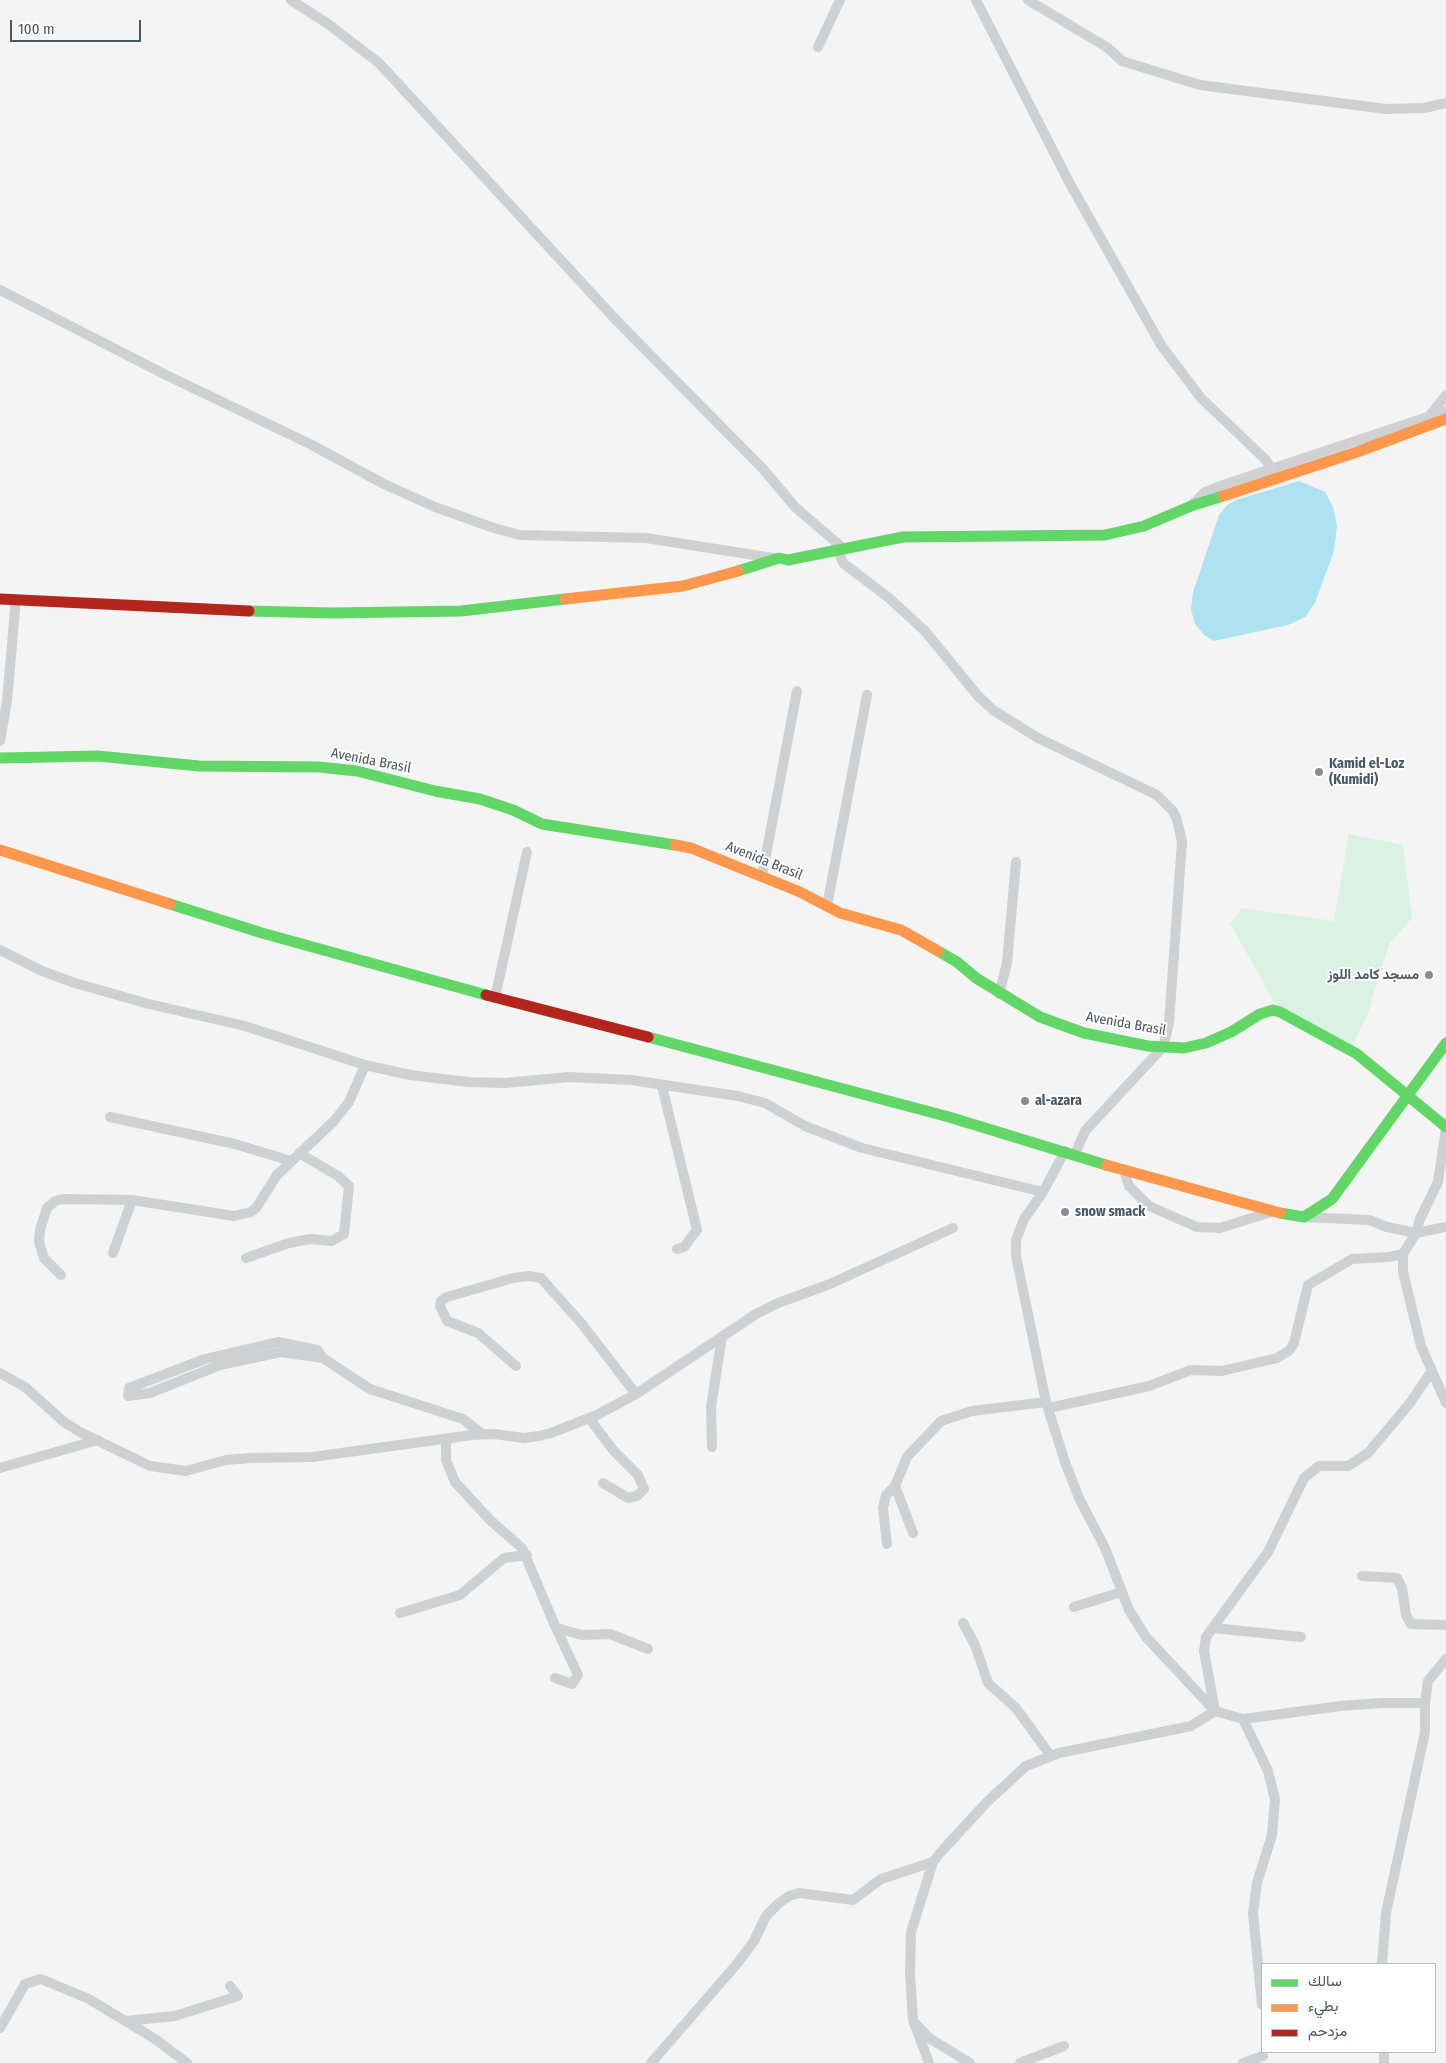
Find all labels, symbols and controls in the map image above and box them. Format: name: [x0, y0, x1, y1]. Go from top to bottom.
scale bar: [12, 10, 144, 42]
text: 100 m: [18, 20, 55, 38]
street label: Avenida Brasil: [330, 745, 412, 777]
place label: Kamid el-Loz (Kumidi): [1329, 756, 1404, 789]
marker: Kamid el-Loz (Kumidi): [1313, 766, 1325, 778]
street label: Avenida Brasil: [723, 838, 805, 884]
place label: مسجد كامد اللوز: [1328, 967, 1419, 983]
marker: مسجد كامد اللوز: [1423, 969, 1435, 981]
street label: Avenida Brasil: [1085, 1009, 1167, 1039]
place label: al-azara: [1035, 1093, 1082, 1109]
marker: al-azara: [1019, 1095, 1031, 1107]
place label: snow smack: [1075, 1204, 1145, 1220]
marker: snow smack: [1059, 1206, 1071, 1218]
legend: [1261, 1963, 1436, 2053]
text: سالك: [1308, 1972, 1342, 1990]
text: بطيء: [1308, 1997, 1338, 2015]
text: مزدحم: [1308, 2022, 1347, 2040]

